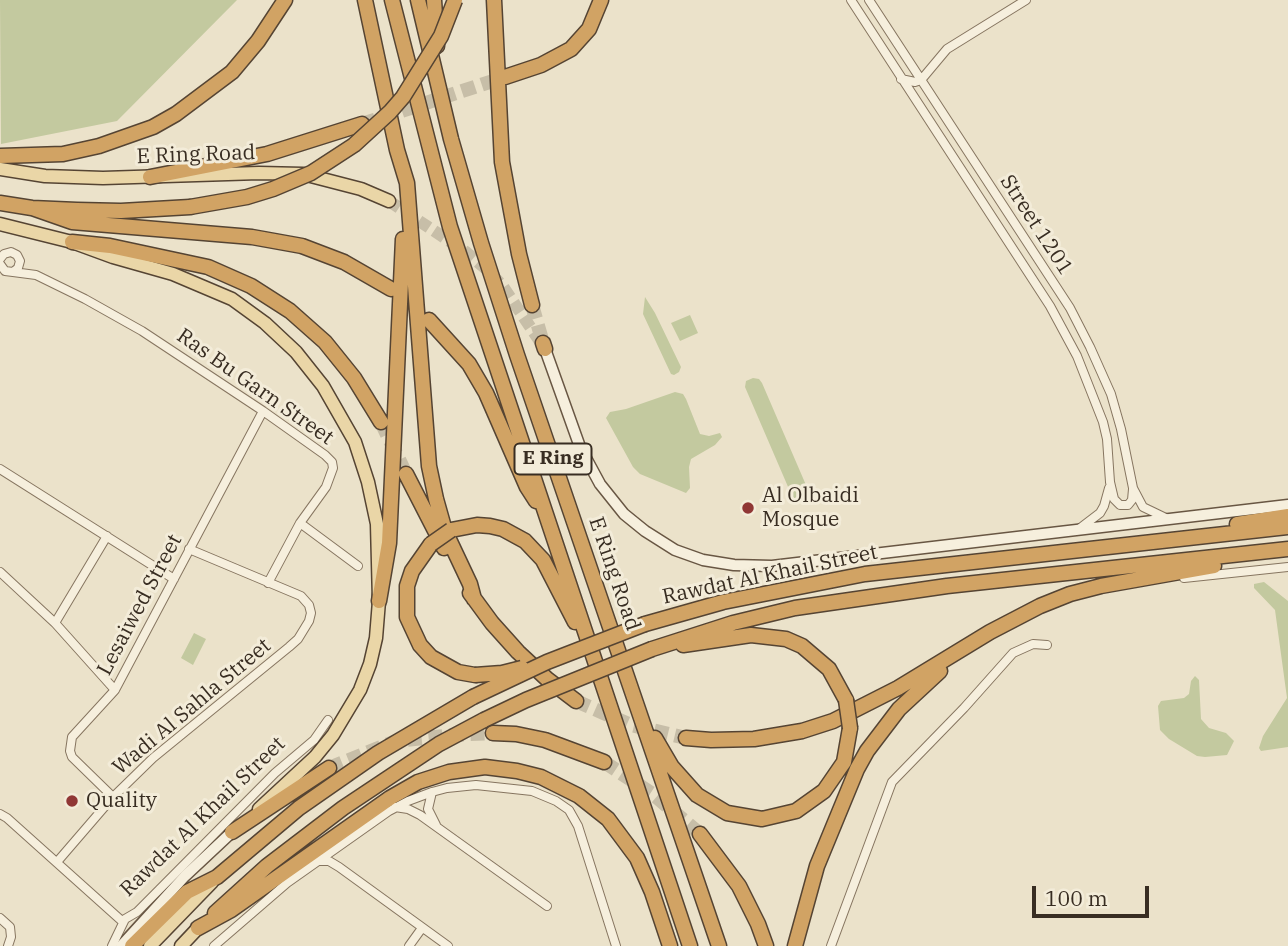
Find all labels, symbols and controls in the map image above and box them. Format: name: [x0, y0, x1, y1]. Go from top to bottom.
street label: E Ring Road: [136, 140, 256, 170]
street label: Street 1201: [994, 170, 1078, 280]
street label: Ras Bu Garn Street: [172, 323, 338, 451]
road number: E Ring: [514, 444, 592, 474]
place label: Al Olbaidi Mosque: [762, 483, 859, 533]
marker: Al Olbaidi Mosque: [740, 500, 756, 516]
street label: E Ring Road: [583, 514, 645, 634]
street label: Lesaiwed Street: [92, 530, 188, 680]
street label: Rawdat Al Khail Street: [660, 540, 880, 610]
street label: Wadi Al Sahla Street: [108, 633, 276, 781]
street label: Rawdat Al Khail Street: [115, 732, 291, 902]
place label: Quality: [86, 788, 157, 814]
marker: Quality: [64, 793, 80, 809]
scale bar: [1036, 872, 1153, 916]
text: 100 m: [1045, 884, 1108, 912]

